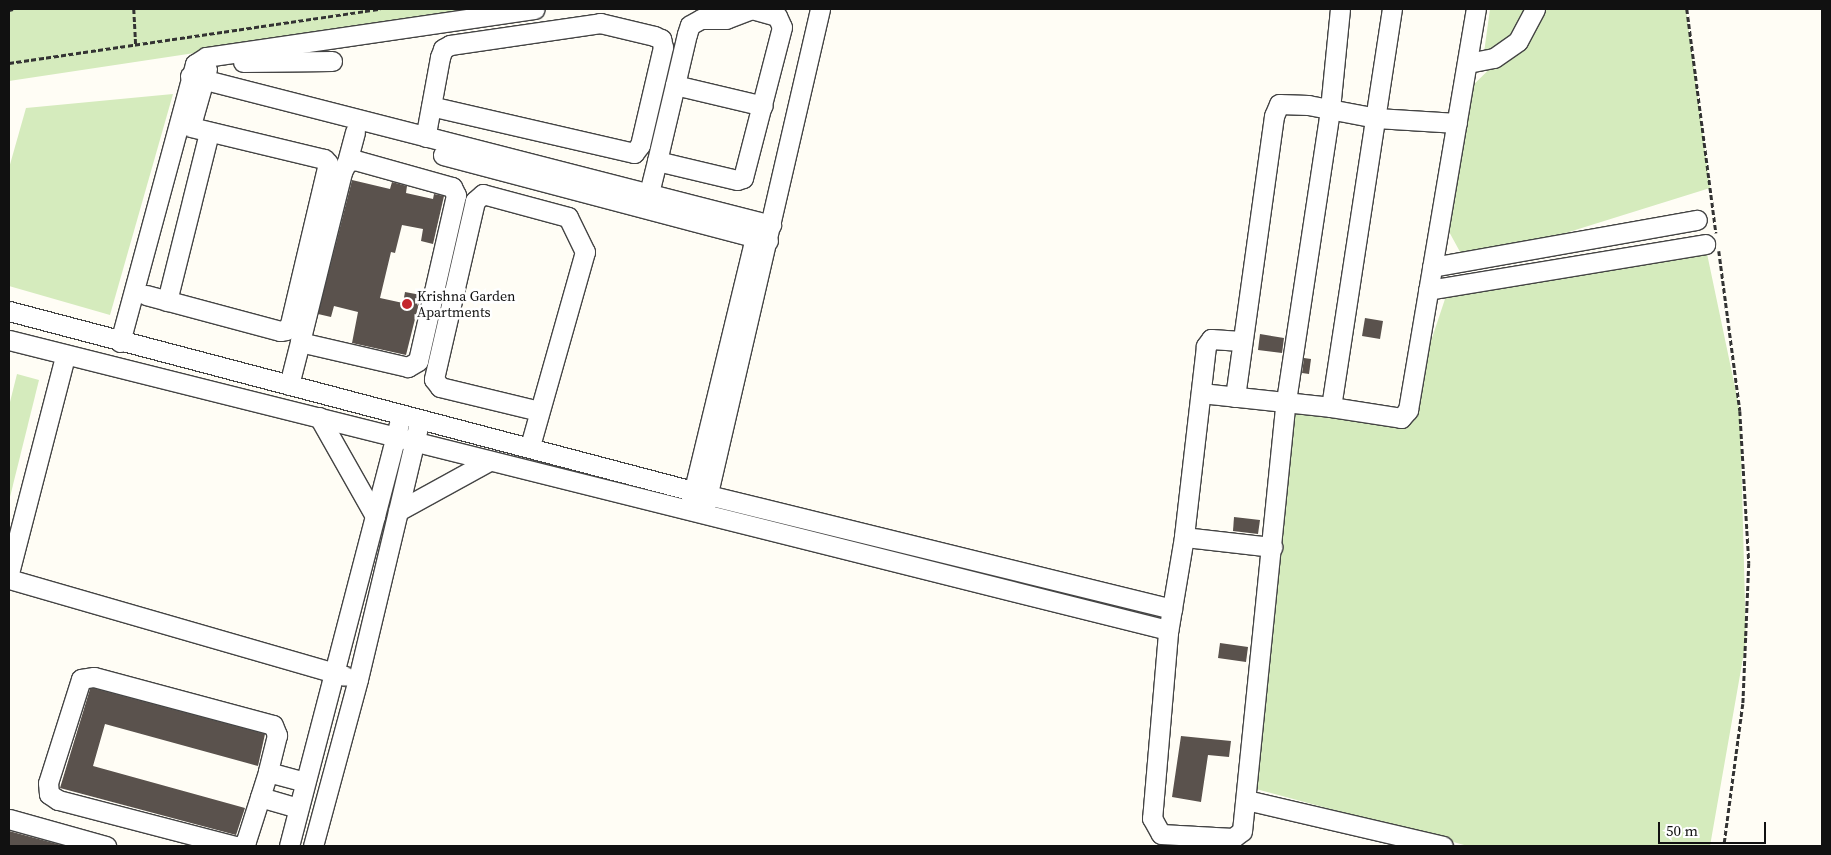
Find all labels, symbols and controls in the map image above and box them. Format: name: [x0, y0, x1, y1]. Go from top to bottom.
place label: Krishna Garden Apartments: [417, 288, 516, 321]
marker: Krishna Garden Apartments: [401, 298, 413, 310]
scale bar: [1661, 812, 1768, 844]
text: 50 m: [1666, 820, 1698, 841]

